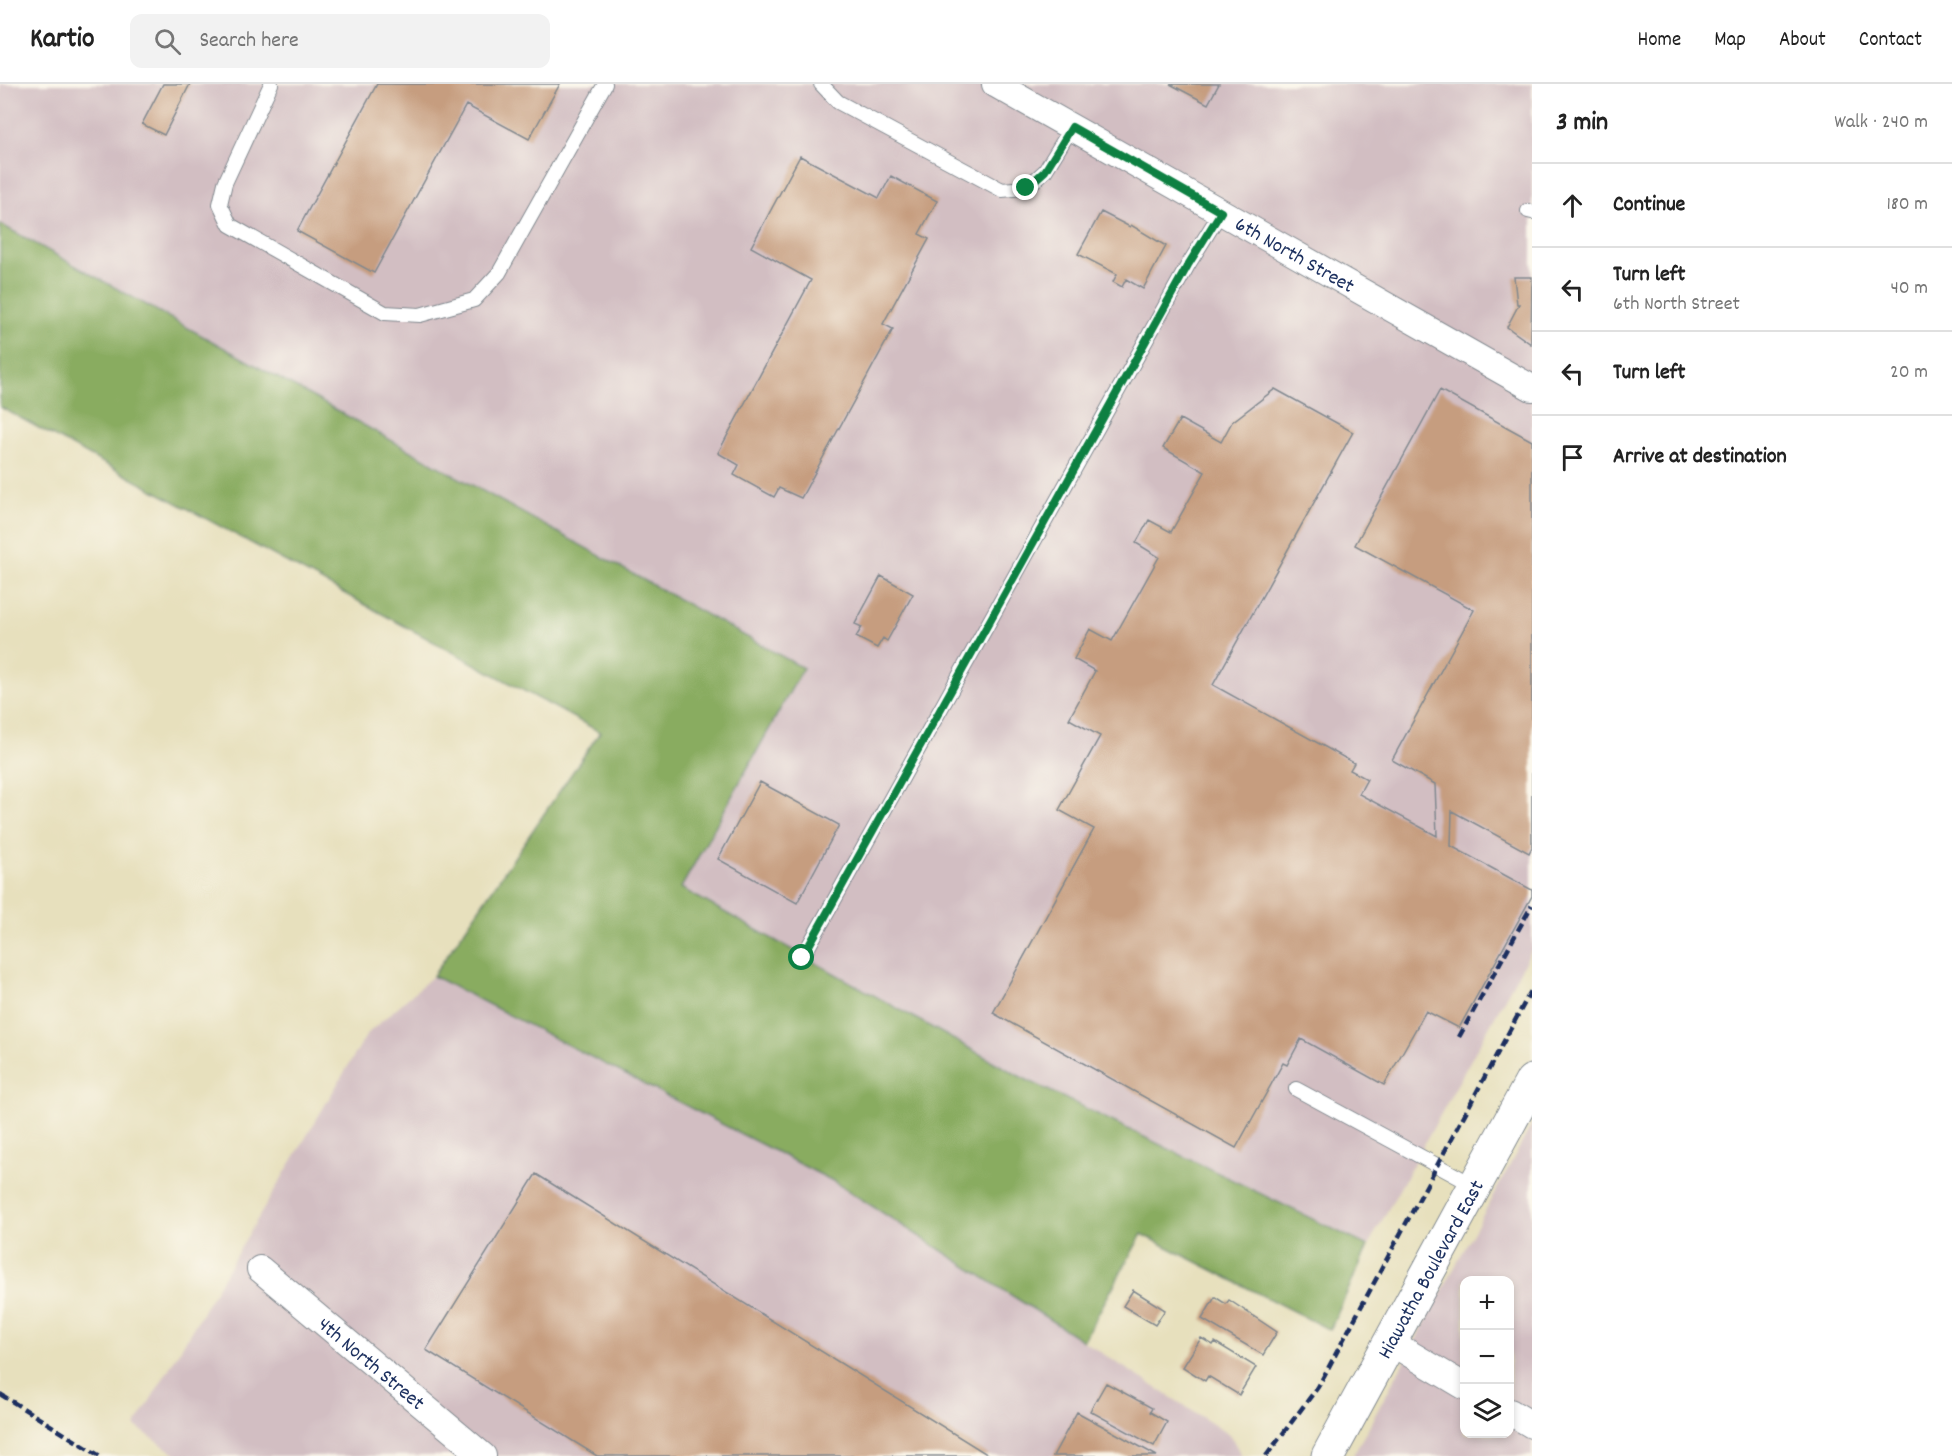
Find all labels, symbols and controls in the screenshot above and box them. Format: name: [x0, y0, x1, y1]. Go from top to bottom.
search box: [130, 14, 550, 68]
text: Kartio: [30, 21, 94, 61]
icon: search: [151, 25, 184, 58]
text: Search here: [199, 26, 299, 57]
text: Home: [1637, 26, 1681, 56]
text: Map: [1714, 26, 1746, 56]
text: About: [1779, 26, 1826, 56]
text: Contact: [1859, 26, 1922, 56]
text: 3 min: [1556, 105, 1608, 142]
text: Walk · 240 m: [1834, 109, 1928, 137]
route end: [1012, 174, 1038, 200]
icon: ahead: [1556, 189, 1589, 222]
text: Continue: [1613, 190, 1685, 221]
text: 180 m: [1886, 191, 1928, 219]
street label: 6th North Street: [1228, 211, 1359, 303]
text: Turn left: [1613, 260, 1685, 291]
icon: left: [1556, 273, 1589, 306]
text: 40 m: [1890, 275, 1928, 303]
text: 6th North Street: [1613, 291, 1740, 319]
icon: left: [1556, 357, 1589, 390]
text: Turn left: [1613, 358, 1685, 389]
text: 20 m: [1890, 359, 1928, 387]
icon: arrive: [1556, 441, 1589, 474]
text: Arrive at destination: [1613, 442, 1787, 473]
route start: [788, 944, 814, 970]
street label: Hiawatha Boulevard East: [1372, 1175, 1493, 1365]
map controls: [1460, 1276, 1514, 1438]
button: +: [1460, 1276, 1514, 1330]
street label: 4th North Street: [310, 1311, 430, 1419]
button: −: [1460, 1330, 1514, 1384]
button: layers: [1460, 1384, 1514, 1438]

